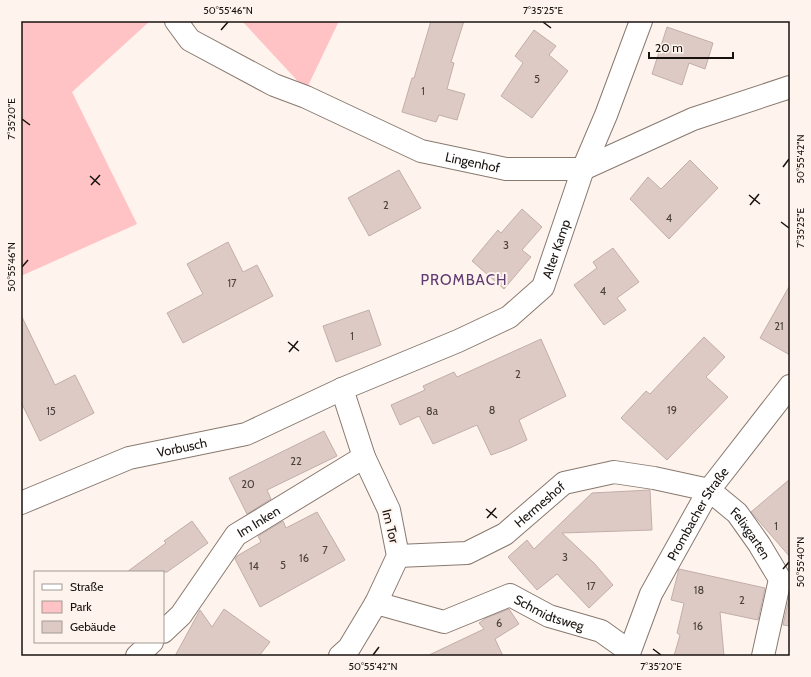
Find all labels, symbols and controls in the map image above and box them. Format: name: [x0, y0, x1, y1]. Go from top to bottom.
text: 50°55'46"N: [203, 4, 253, 17]
text: 7°35'25"E: [523, 4, 563, 17]
scale bar: [649, 34, 733, 60]
text: 20 m: [655, 40, 683, 55]
house number: 5: [534, 72, 540, 86]
house number: 1: [421, 84, 425, 98]
text: 7°35'20"E: [5, 98, 18, 140]
text: 50°55'42"N: [794, 135, 807, 183]
street label: Lingenhof: [444, 148, 502, 176]
house number: 2: [383, 198, 389, 212]
text: 7°35'25"E: [794, 208, 807, 248]
house number: 4: [666, 211, 673, 225]
street label: Alter Kamp: [539, 217, 573, 280]
house number: 3: [503, 238, 509, 252]
text: 50°55'46"N: [5, 242, 18, 292]
district label: PROMBACH: [420, 271, 508, 289]
house number: 17: [227, 276, 237, 290]
house number: 4: [600, 284, 607, 298]
house number: 21: [774, 319, 784, 333]
house number: 1: [350, 329, 354, 343]
house number: 2: [515, 367, 521, 381]
house number: 8: [489, 403, 495, 417]
house number: 19: [667, 403, 677, 417]
house number: 15: [46, 404, 56, 418]
house number: 8a: [426, 404, 439, 418]
street label: Vorbusch: [155, 434, 208, 460]
house number: 22: [290, 454, 302, 468]
street label: Prombacher Straße: [663, 464, 732, 563]
house number: 20: [241, 477, 255, 491]
street label: Hermeshof: [511, 478, 568, 530]
street label: Im Inken: [234, 502, 283, 541]
street label: Felixgarten: [728, 503, 774, 562]
street label: Im Tor: [379, 507, 403, 546]
house number: 1: [774, 519, 778, 533]
text: 50°55'40"N: [794, 537, 807, 587]
house number: 7: [322, 543, 328, 557]
house number: 3: [562, 550, 568, 564]
house number: 16: [299, 551, 309, 565]
house number: 5: [280, 558, 286, 572]
house number: 14: [249, 559, 260, 573]
legend: [34, 571, 164, 643]
text: Straße: [70, 579, 103, 594]
house number: 17: [586, 579, 596, 593]
house number: 18: [694, 583, 704, 597]
street label: Schmidtsweg: [511, 591, 586, 634]
house number: 2: [739, 593, 745, 607]
text: Park: [70, 599, 92, 614]
house number: 6: [496, 616, 502, 630]
text: Gebäude: [70, 619, 116, 634]
house number: 16: [693, 619, 703, 633]
text: 50°55'42"N: [349, 660, 397, 673]
text: 7°35'20"E: [640, 660, 682, 673]

